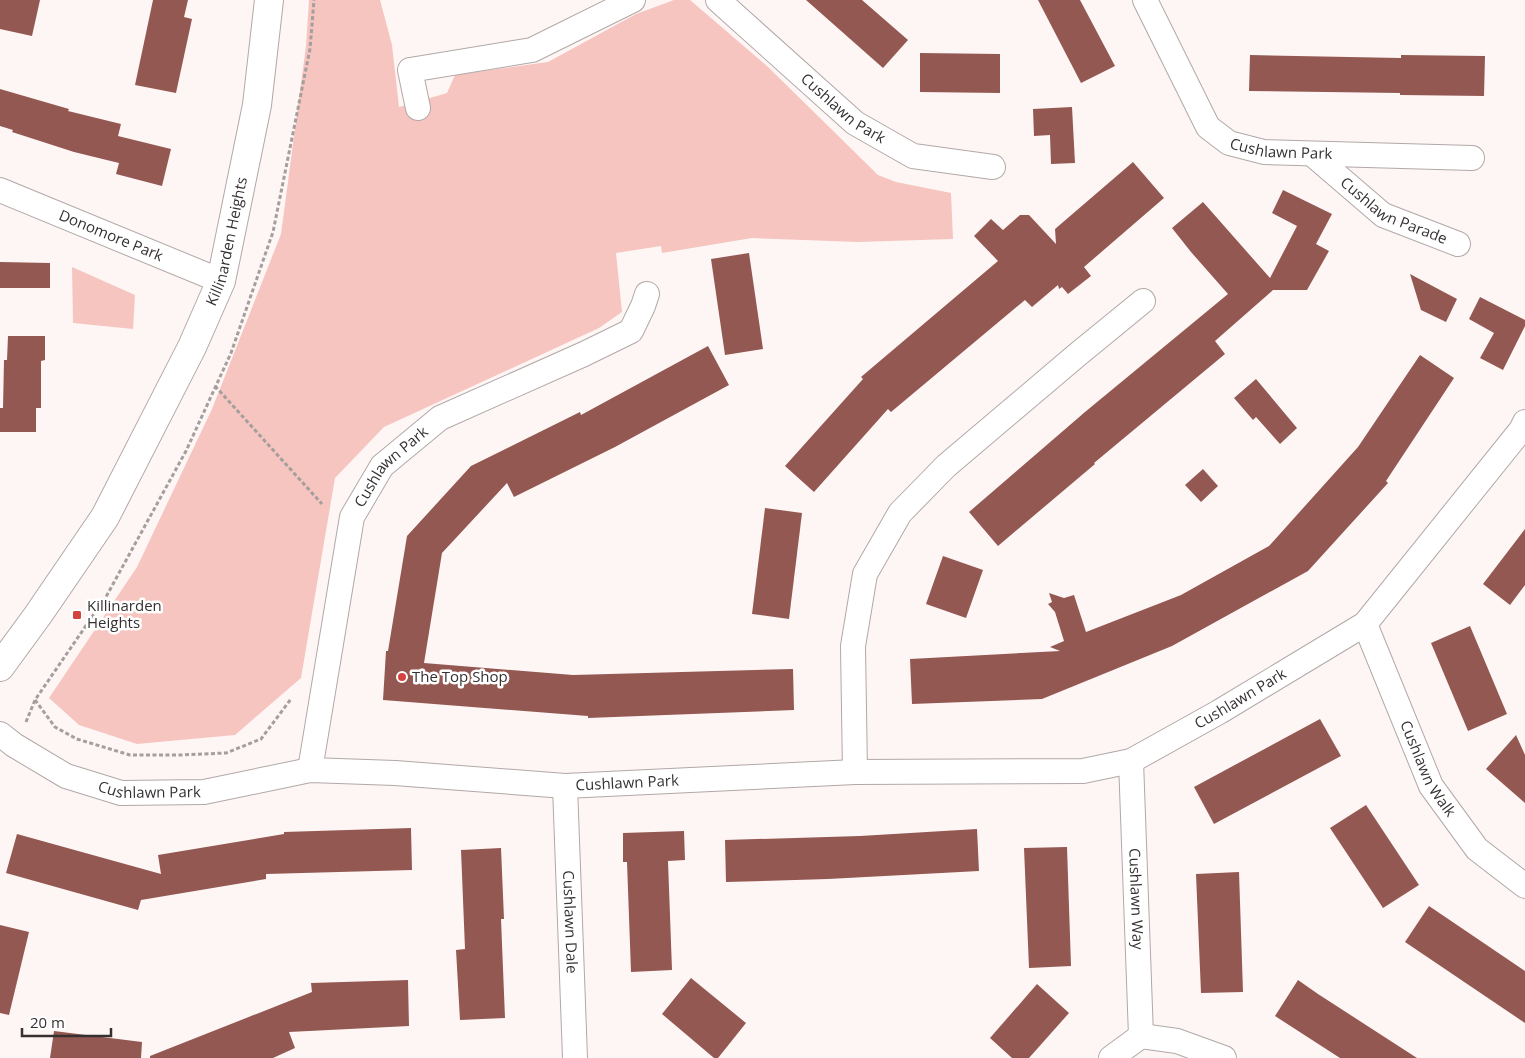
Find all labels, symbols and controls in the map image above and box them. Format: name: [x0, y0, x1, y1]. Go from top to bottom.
street label: Cushlawn Park: [797, 68, 890, 147]
street label: Cushlawn Park: [1228, 133, 1333, 163]
street label: Cushlawn Parade: [1337, 172, 1450, 248]
street label: Killinarden Heights: [200, 175, 251, 309]
street label: Donomore Park: [56, 204, 167, 265]
street label: Cushlawn Park: [349, 421, 432, 510]
place label: Killinarden Heights: [87, 595, 162, 632]
marker: Killinarden Heights: [71, 609, 83, 621]
street label: Cushlawn Park: [1191, 663, 1290, 733]
place label: The Top Shop: [412, 666, 508, 686]
marker: The Top Shop: [396, 671, 408, 683]
street label: Cushlawn Walk: [1396, 717, 1461, 820]
street label: Cushlawn Park: [575, 770, 679, 794]
street label: Cushlawn Park: [96, 776, 201, 802]
street label: Cushlawn Way: [1125, 848, 1149, 950]
street label: Cushlawn Dale: [559, 870, 583, 974]
scale bar: [22, 1006, 111, 1038]
text: 20 m: [30, 1012, 65, 1032]

